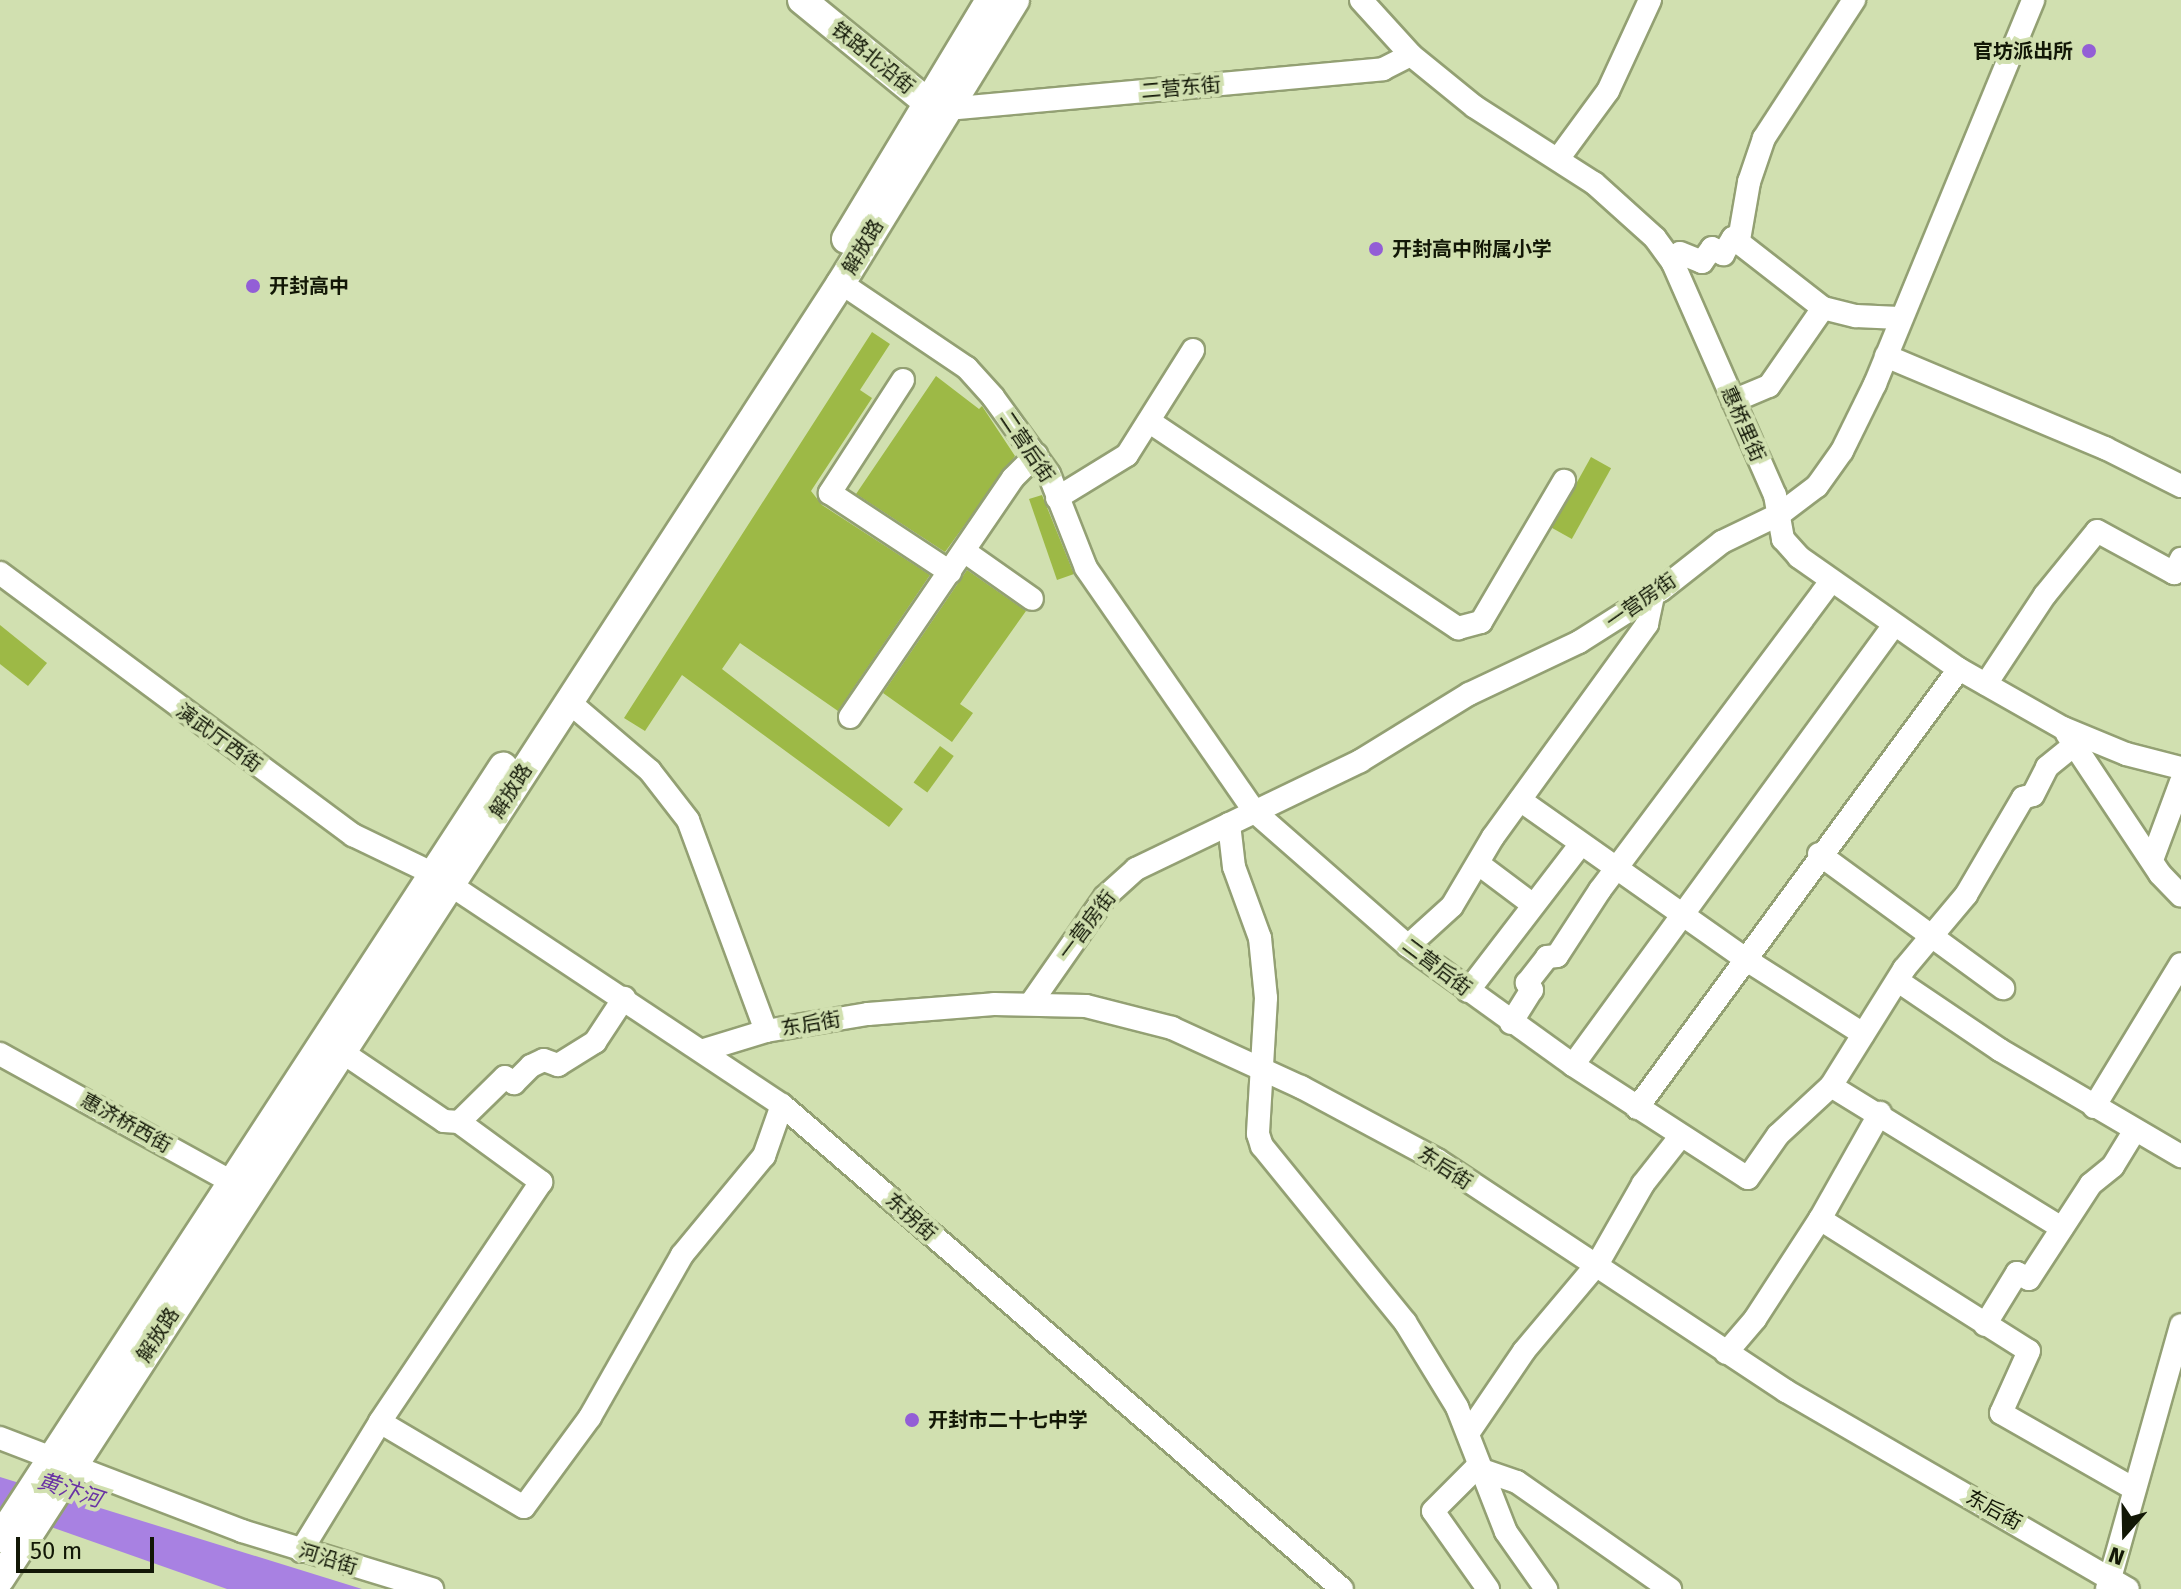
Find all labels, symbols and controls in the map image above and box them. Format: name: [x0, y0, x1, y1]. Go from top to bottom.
street label: 铁路北沿街: [827, 17, 919, 99]
place label: 官坊派出所: [1973, 39, 2073, 63]
marker: 官坊派出所: [2080, 42, 2098, 60]
street label: 二营东街: [1140, 73, 1222, 103]
street label: 解放路: [837, 215, 889, 279]
place label: 开封高中附属小学: [1392, 237, 1552, 261]
marker: 开封高中附属小学: [1367, 240, 1385, 258]
place label: 开封高中: [269, 274, 349, 298]
marker: 开封高中: [244, 277, 262, 295]
street label: 惠桥里街: [1716, 383, 1770, 465]
street label: 二营后街: [995, 407, 1059, 487]
street label: 一营房街: [1601, 568, 1681, 634]
street label: 演武厅西街: [171, 699, 267, 777]
street label: 解放路: [485, 759, 537, 823]
street label: 一营房街: [1053, 886, 1121, 964]
street label: 二营后街: [1398, 933, 1476, 1001]
street label: 东后街: [779, 1007, 843, 1041]
street label: 惠济桥西街: [76, 1088, 176, 1158]
street label: 东后街: [1413, 1142, 1477, 1194]
street label: 东拐街: [880, 1188, 942, 1246]
street label: 解放路: [132, 1303, 184, 1367]
place label: 开封市二十七中学: [928, 1408, 1088, 1432]
marker: 开封市二十七中学: [903, 1411, 921, 1429]
water label: 黄汴河: [35, 1467, 105, 1513]
street label: 东后街: [1962, 1485, 2026, 1535]
north arrow: [2085, 1493, 2165, 1573]
scale bar: [20, 1521, 158, 1571]
text: 50 m: [30, 1537, 82, 1565]
street label: 河沿街: [296, 1539, 360, 1579]
text: N: [2105, 1541, 2128, 1571]

